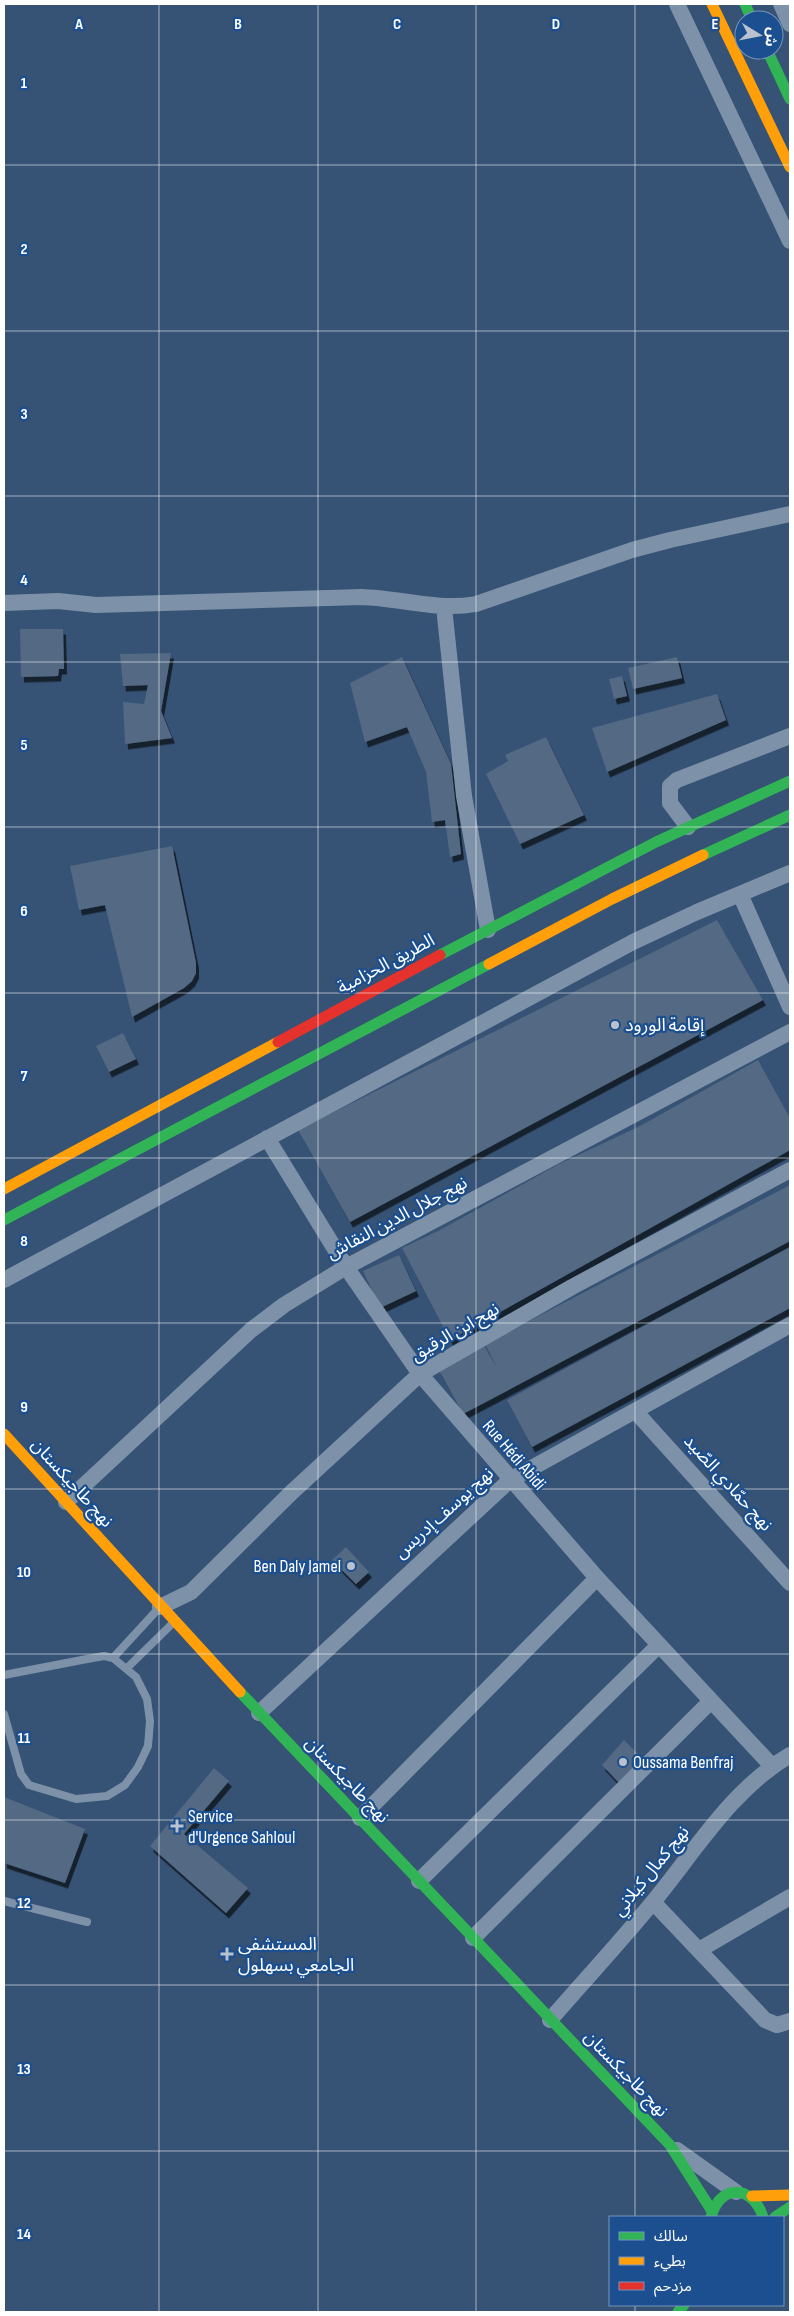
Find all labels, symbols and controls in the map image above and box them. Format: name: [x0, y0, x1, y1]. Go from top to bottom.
north arrow: [734, 10, 784, 60]
text: A: [74, 15, 83, 34]
text: B: [234, 15, 242, 34]
text: C: [393, 15, 401, 34]
text: D: [552, 15, 560, 34]
text: E: [712, 15, 719, 34]
text: ش: [761, 26, 781, 48]
text: 1: [21, 74, 28, 93]
text: 2: [20, 240, 28, 259]
text: 3: [20, 405, 28, 424]
text: 4: [20, 571, 28, 590]
text: 5: [20, 736, 28, 755]
text: 6: [20, 902, 28, 921]
street label: الطريق الحزامية: [334, 930, 438, 998]
place label: إقامة الورود: [625, 1015, 704, 1037]
marker: إقامة الورود: [609, 1019, 621, 1031]
text: 7: [21, 1067, 28, 1086]
street label: نهج جلال الدين النقاش: [323, 1172, 472, 1266]
text: 8: [20, 1232, 28, 1251]
street label: نهج ابن الرقيق: [407, 1298, 504, 1367]
text: 9: [20, 1398, 28, 1417]
street label: Rue Hédi Abidi: [478, 1416, 550, 1494]
street label: نهج حمّادي الصّيد: [678, 1431, 777, 1537]
street label: نهج طاجيكستان: [25, 1434, 117, 1533]
street label: نهج يوسف إدريس: [390, 1463, 499, 1565]
place label: Ben Daly Jamel: [254, 1556, 341, 1577]
marker: Ben Daly Jamel: [345, 1560, 357, 1572]
text: 10: [17, 1563, 31, 1582]
text: 11: [18, 1729, 31, 1748]
street label: نهج طاجيكستان: [299, 1732, 393, 1829]
place label: Oussama Benfraj: [633, 1752, 734, 1773]
marker: Oussama Benfraj: [617, 1756, 629, 1768]
place label: Service d'Urgence Sahloul: [188, 1806, 295, 1848]
marker: Service d'Urgence Sahloul: [170, 1819, 184, 1833]
street label: نهج كمال كيلاني: [608, 1822, 695, 1922]
text: 12: [17, 1894, 31, 1913]
place label: المستشفى الجامعي بسهلول: [238, 1934, 354, 1978]
marker: المستشفى الجامعي بسهلول: [220, 1947, 234, 1961]
street label: نهج طاجيكستان: [578, 2026, 672, 2123]
text: 13: [17, 2060, 31, 2079]
legend: [609, 2216, 784, 2306]
text: 14: [17, 2225, 31, 2244]
text: سالك: [654, 2227, 688, 2246]
text: بطيء: [654, 2252, 686, 2272]
text: مزدحم: [654, 2277, 692, 2297]

